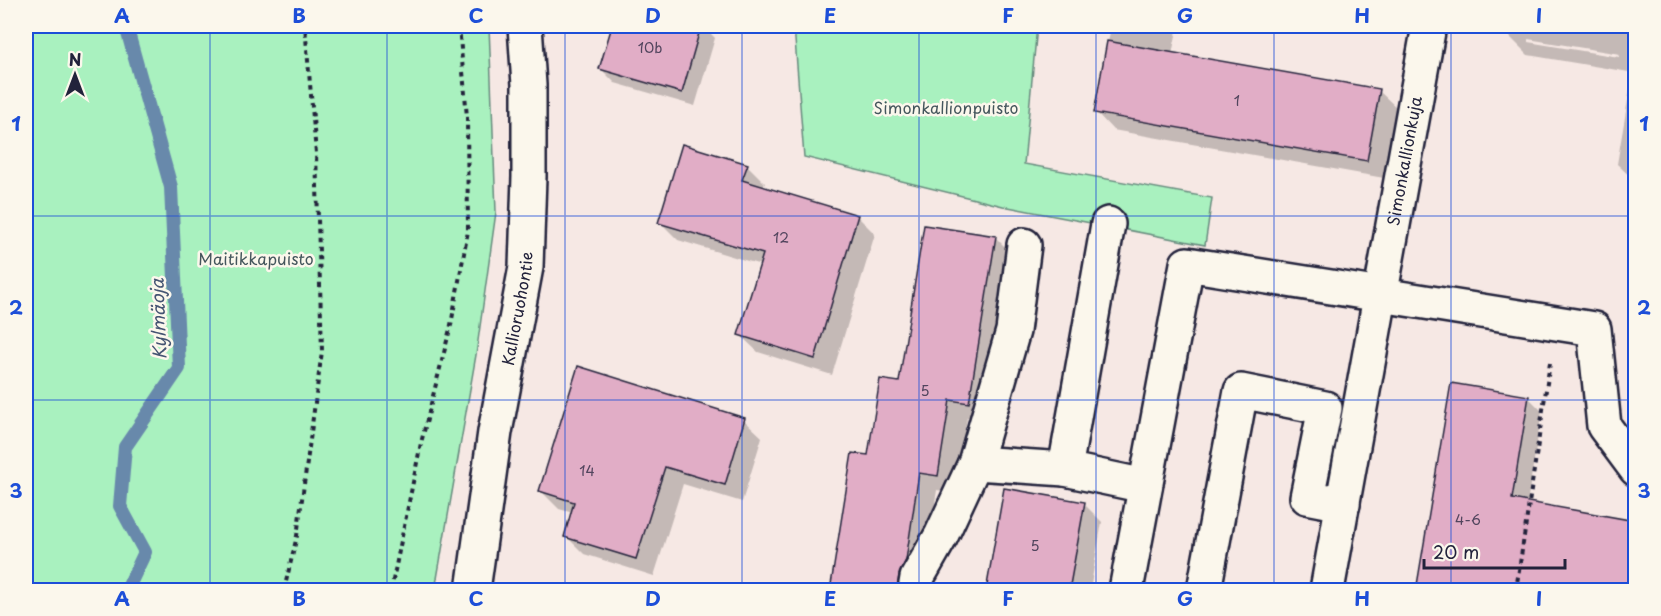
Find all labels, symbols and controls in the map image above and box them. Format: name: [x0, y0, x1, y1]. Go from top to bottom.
text: A: [114, 0, 130, 30]
text: B: [292, 0, 306, 30]
text: C: [468, 0, 484, 30]
text: D: [645, 0, 661, 30]
text: E: [824, 0, 836, 30]
text: F: [1002, 0, 1014, 30]
text: G: [1177, 0, 1193, 30]
text: H: [1354, 0, 1370, 30]
text: I: [1536, 0, 1542, 30]
house number: 10b: [638, 37, 662, 58]
north arrow: [45, 45, 105, 105]
text: N: [69, 47, 81, 71]
house number: 1: [1234, 90, 1240, 111]
street label: Simonkallionkuja: [1380, 94, 1427, 227]
park label: Simonkallionpuisto: [874, 95, 1018, 119]
text: 1: [11, 108, 21, 138]
text: 1: [1639, 108, 1649, 138]
house number: 12: [773, 227, 789, 248]
park label: Maitikkapuisto: [198, 246, 314, 270]
street label: Kallioruohontie: [495, 251, 538, 367]
water label: Kylmäoja: [143, 277, 172, 360]
text: 2: [9, 292, 23, 322]
text: 2: [1637, 292, 1651, 322]
house number: 5: [920, 380, 930, 401]
house number: 14: [579, 460, 595, 481]
text: 3: [9, 475, 23, 505]
text: 3: [1637, 475, 1651, 505]
house number: 4-6: [1455, 509, 1481, 530]
scale bar: [1424, 532, 1565, 570]
house number: 5: [1030, 535, 1040, 556]
text: 20 m: [1433, 538, 1479, 565]
text: A: [114, 583, 130, 613]
text: B: [292, 583, 306, 613]
text: C: [468, 583, 484, 613]
text: D: [645, 583, 661, 613]
text: E: [824, 583, 836, 613]
text: F: [1002, 583, 1014, 613]
text: G: [1177, 583, 1193, 613]
text: H: [1354, 583, 1370, 613]
text: I: [1536, 583, 1542, 613]

